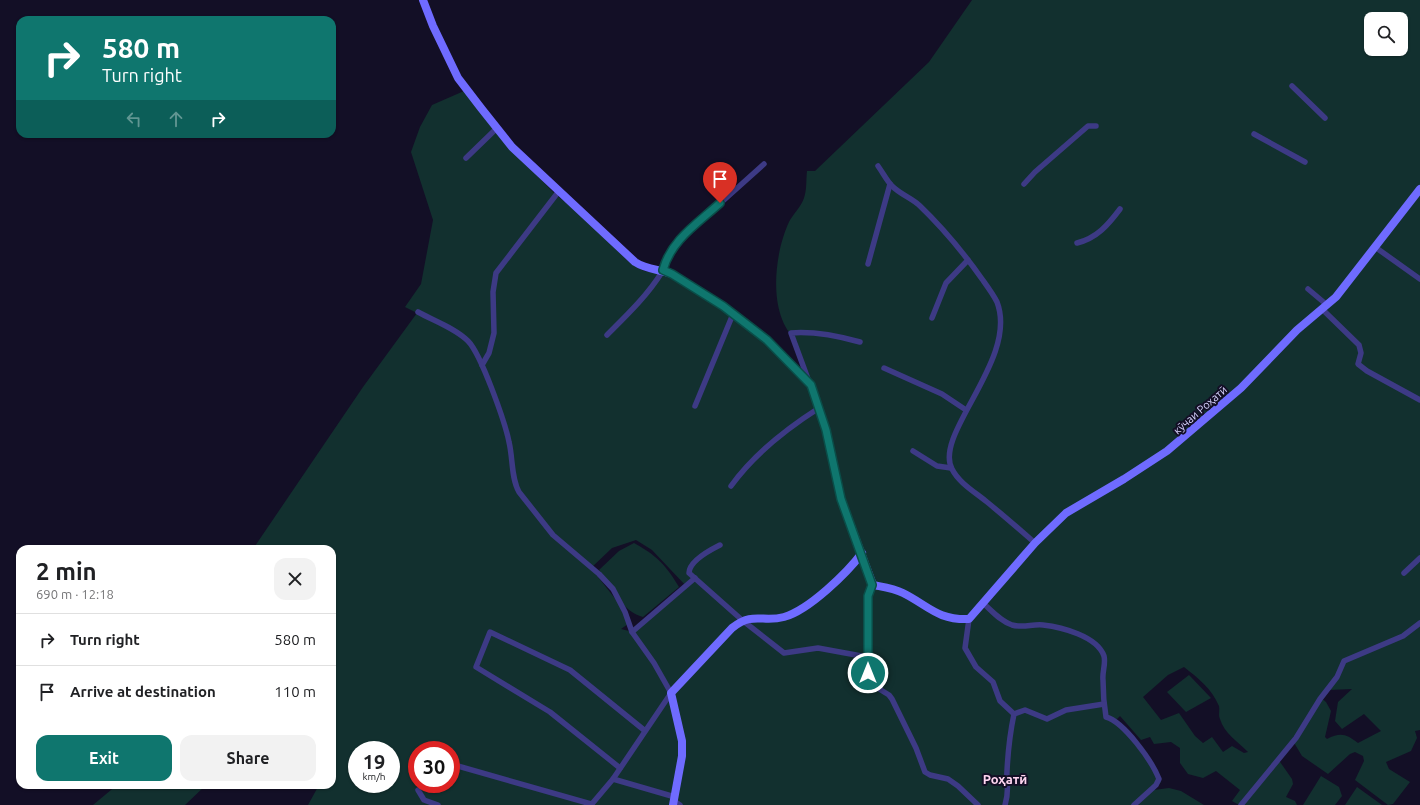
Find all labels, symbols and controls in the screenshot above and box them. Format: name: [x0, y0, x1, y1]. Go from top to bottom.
map controls: [1364, 12, 1408, 56]
button: search: [1364, 12, 1408, 56]
icon: right: [36, 32, 88, 84]
text: 580 m: [102, 32, 180, 63]
text: Turn right: [102, 65, 182, 85]
icon: left: [123, 108, 145, 130]
icon: ahead: [165, 108, 187, 130]
icon: right: [207, 108, 229, 130]
pin: [703, 162, 737, 203]
icon: arrive: [709, 168, 731, 190]
street label: кӯчаи Роҳатӣ: [1171, 384, 1229, 436]
text: 2 min: [36, 558, 97, 585]
button: close: [274, 558, 316, 600]
text: 690 m · 12:18: [36, 587, 114, 601]
icon: right: [36, 629, 58, 651]
text: Turn right: [70, 631, 140, 648]
text: 580 m: [274, 631, 316, 648]
position arrow: [847, 652, 889, 694]
icon: arrive: [36, 681, 58, 703]
text: Arrive at destination: [70, 683, 216, 700]
text: 110 m: [274, 683, 316, 700]
button: Exit: [36, 735, 172, 781]
button: Share: [180, 735, 316, 781]
speed limit sign: 30: [408, 741, 460, 793]
text: 19: [363, 750, 385, 773]
text: km/h: [362, 771, 386, 782]
district label: Роҳатӣ: [983, 772, 1027, 786]

